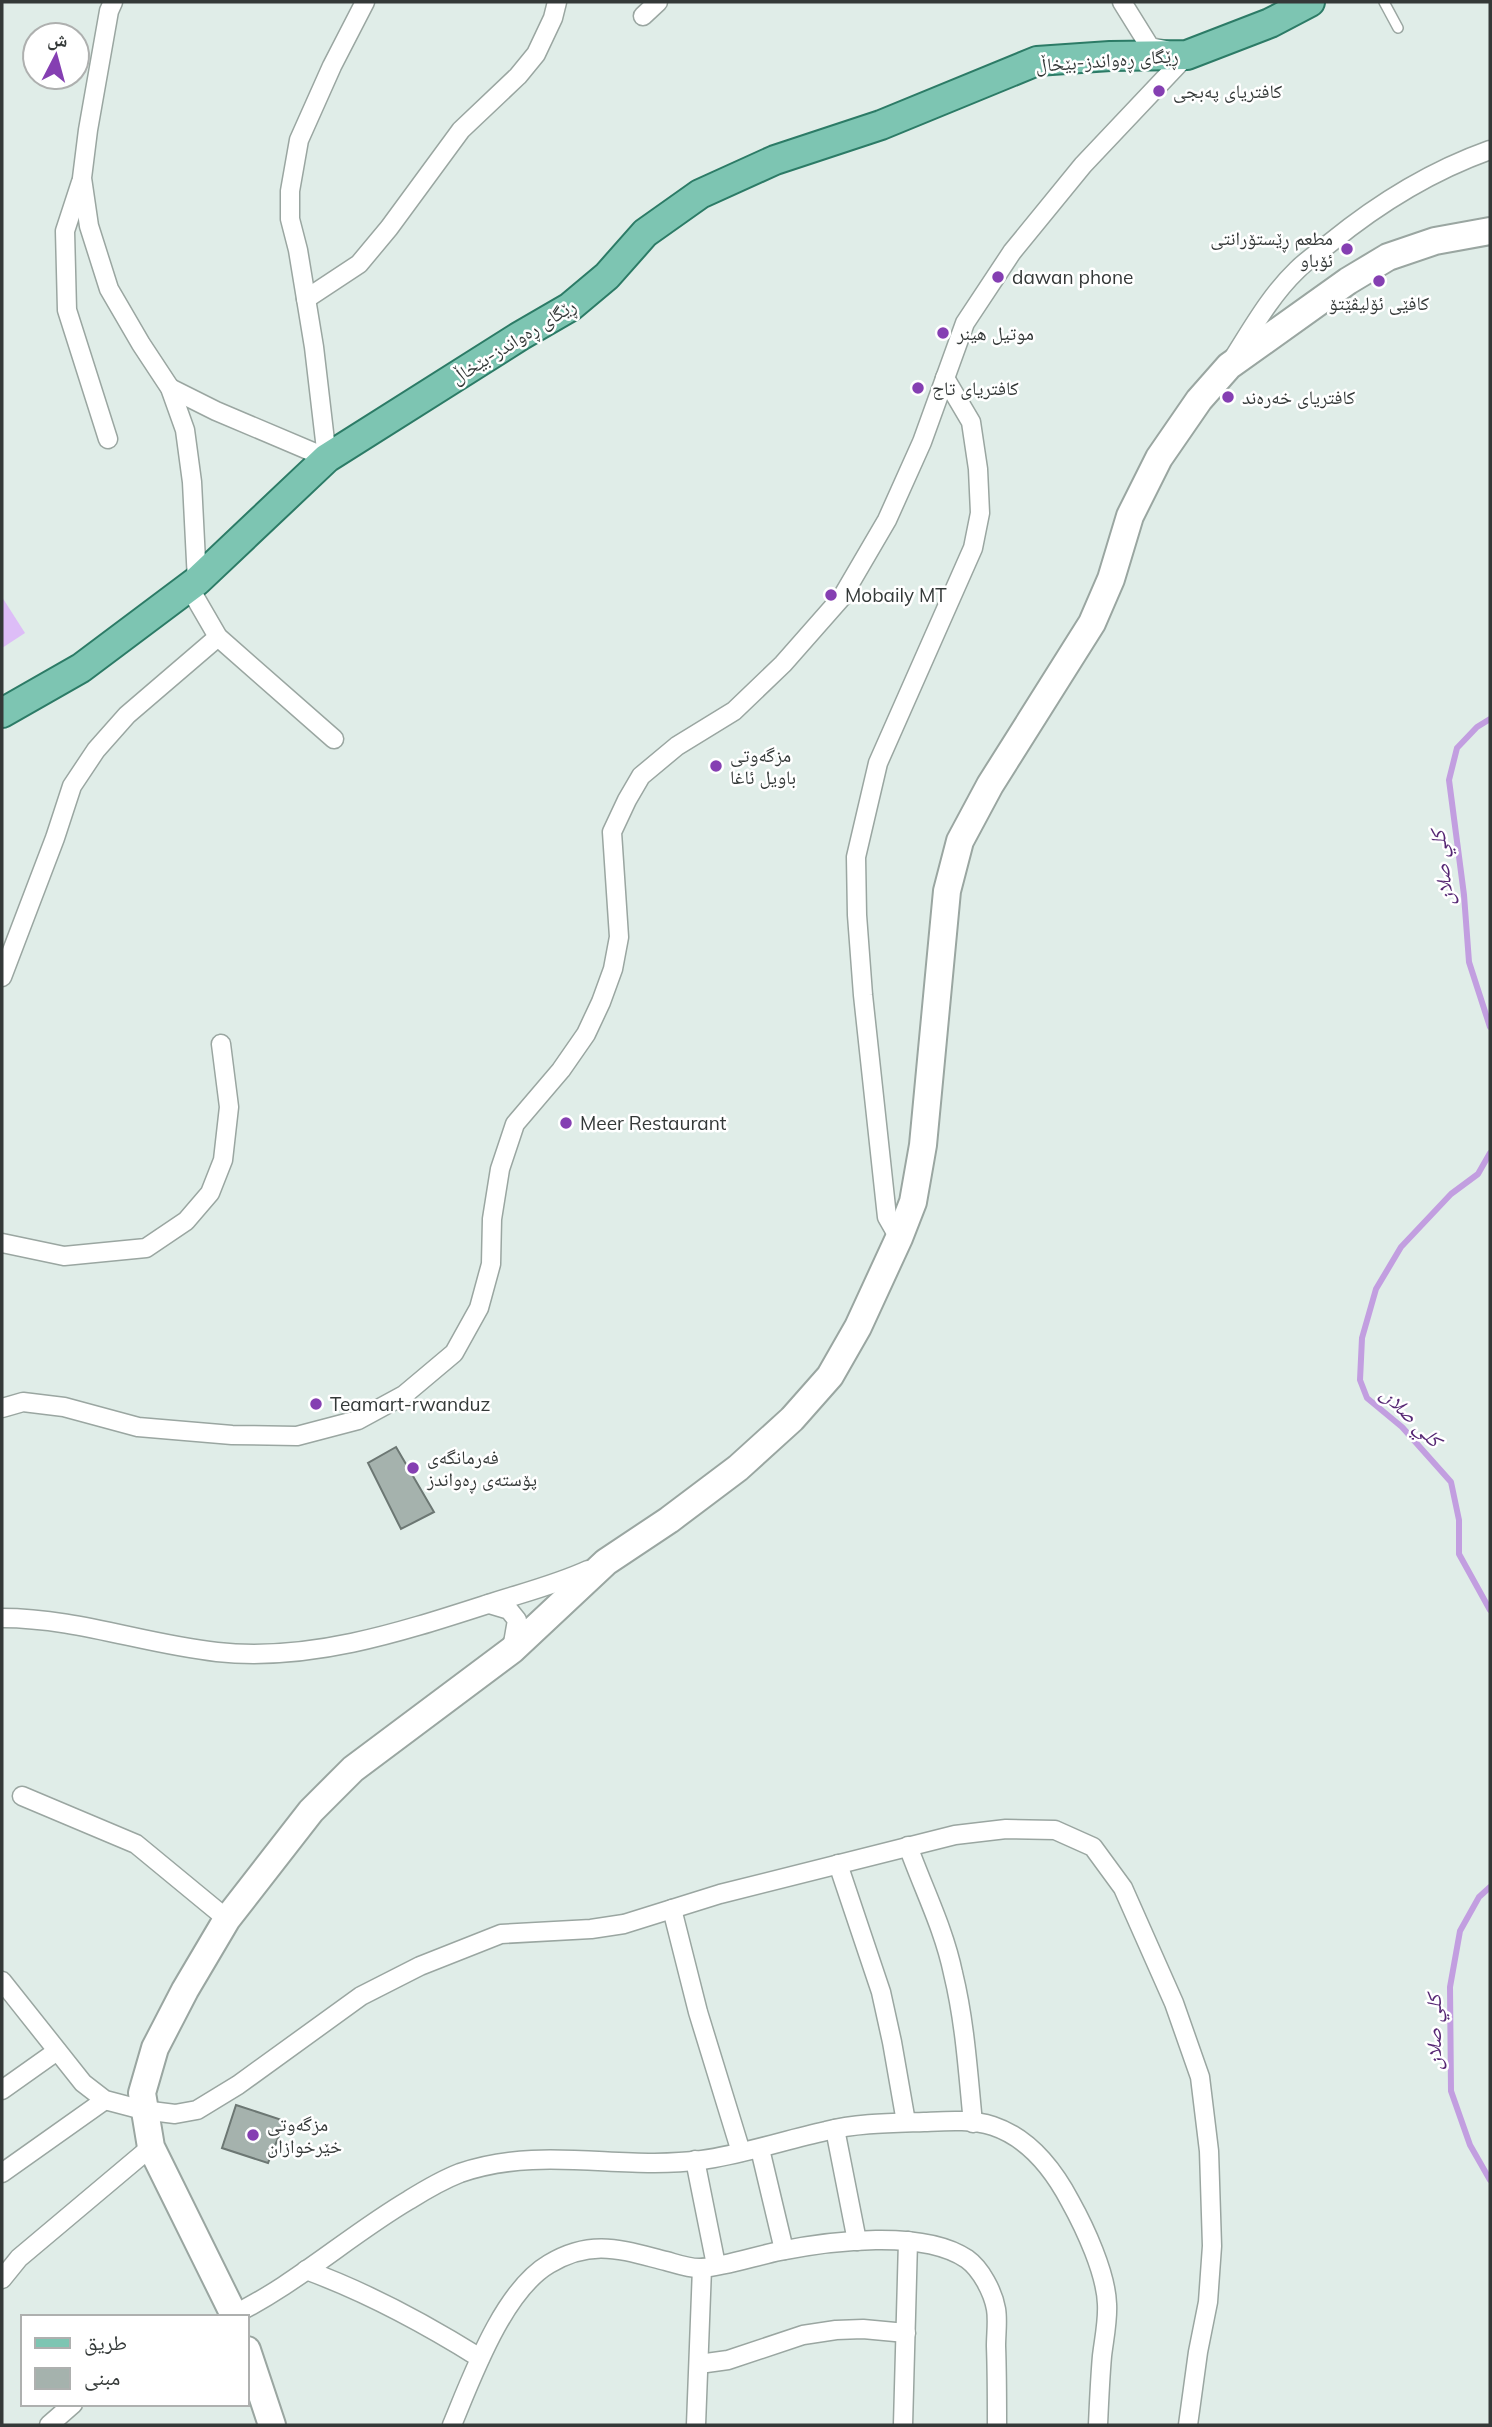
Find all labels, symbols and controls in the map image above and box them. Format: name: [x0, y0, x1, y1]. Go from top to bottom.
north arrow: [21, 21, 91, 91]
text: ش: [46, 26, 69, 52]
street label: ڕێگای ڕەواندز-بێخاڵ: [1035, 43, 1179, 80]
place label: کافتریای پەبجی: [1173, 79, 1282, 103]
marker: کافتریای پەبجی: [1151, 83, 1167, 99]
place label: مطعم ڕێستۆرانتی ئۆباو: [1210, 226, 1333, 272]
marker: مطعم ڕێستۆرانتی ئۆباو: [1339, 241, 1355, 257]
place label: dawan phone: [1012, 265, 1133, 289]
marker: dawan phone: [990, 269, 1006, 285]
marker: کافێی ئۆلیڤێتۆ: [1371, 273, 1387, 289]
place label: کافێی ئۆلیڤێتۆ: [1329, 291, 1429, 315]
street label: ڕێگای ڕەواندز-بێخاڵ: [446, 293, 582, 392]
place label: موتيل هينر: [956, 321, 1034, 345]
marker: موتيل هينر: [935, 325, 951, 341]
place label: کافتریای تاج: [932, 376, 1019, 400]
marker: کافتریای تاج: [910, 380, 926, 396]
place label: کافتریای خەرەند: [1242, 385, 1355, 409]
marker: کافتریای خەرەند: [1220, 389, 1236, 405]
place label: Mobaily MT: [845, 583, 947, 607]
marker: Mobaily MT: [823, 587, 839, 603]
place label: مزگەوتی باویل ئاغا: [730, 743, 796, 789]
marker: مزگەوتی باویل ئاغا: [708, 758, 724, 774]
water label: كلي صلان: [1423, 825, 1463, 907]
place label: Meer Restaurant: [580, 1111, 727, 1135]
marker: Meer Restaurant: [558, 1115, 574, 1131]
water label: كلي صلان: [1373, 1380, 1450, 1457]
place label: Teamart-rwanduz: [330, 1392, 491, 1416]
marker: Teamart-rwanduz: [308, 1396, 324, 1412]
place label: فەرمانگەی پۆستەی ڕەواندز: [426, 1445, 537, 1494]
marker: فەرمانگەی پۆستەی ڕەواندز: [405, 1460, 421, 1476]
water label: كلي صلان: [1420, 1991, 1450, 2070]
place label: مزگەوتی خێرخوازان: [267, 2112, 342, 2158]
marker: مزگەوتی خێرخوازان: [245, 2127, 261, 2143]
legend: [21, 2315, 248, 2406]
text: طريق: [84, 2329, 127, 2356]
text: مبنى: [84, 2364, 120, 2391]

